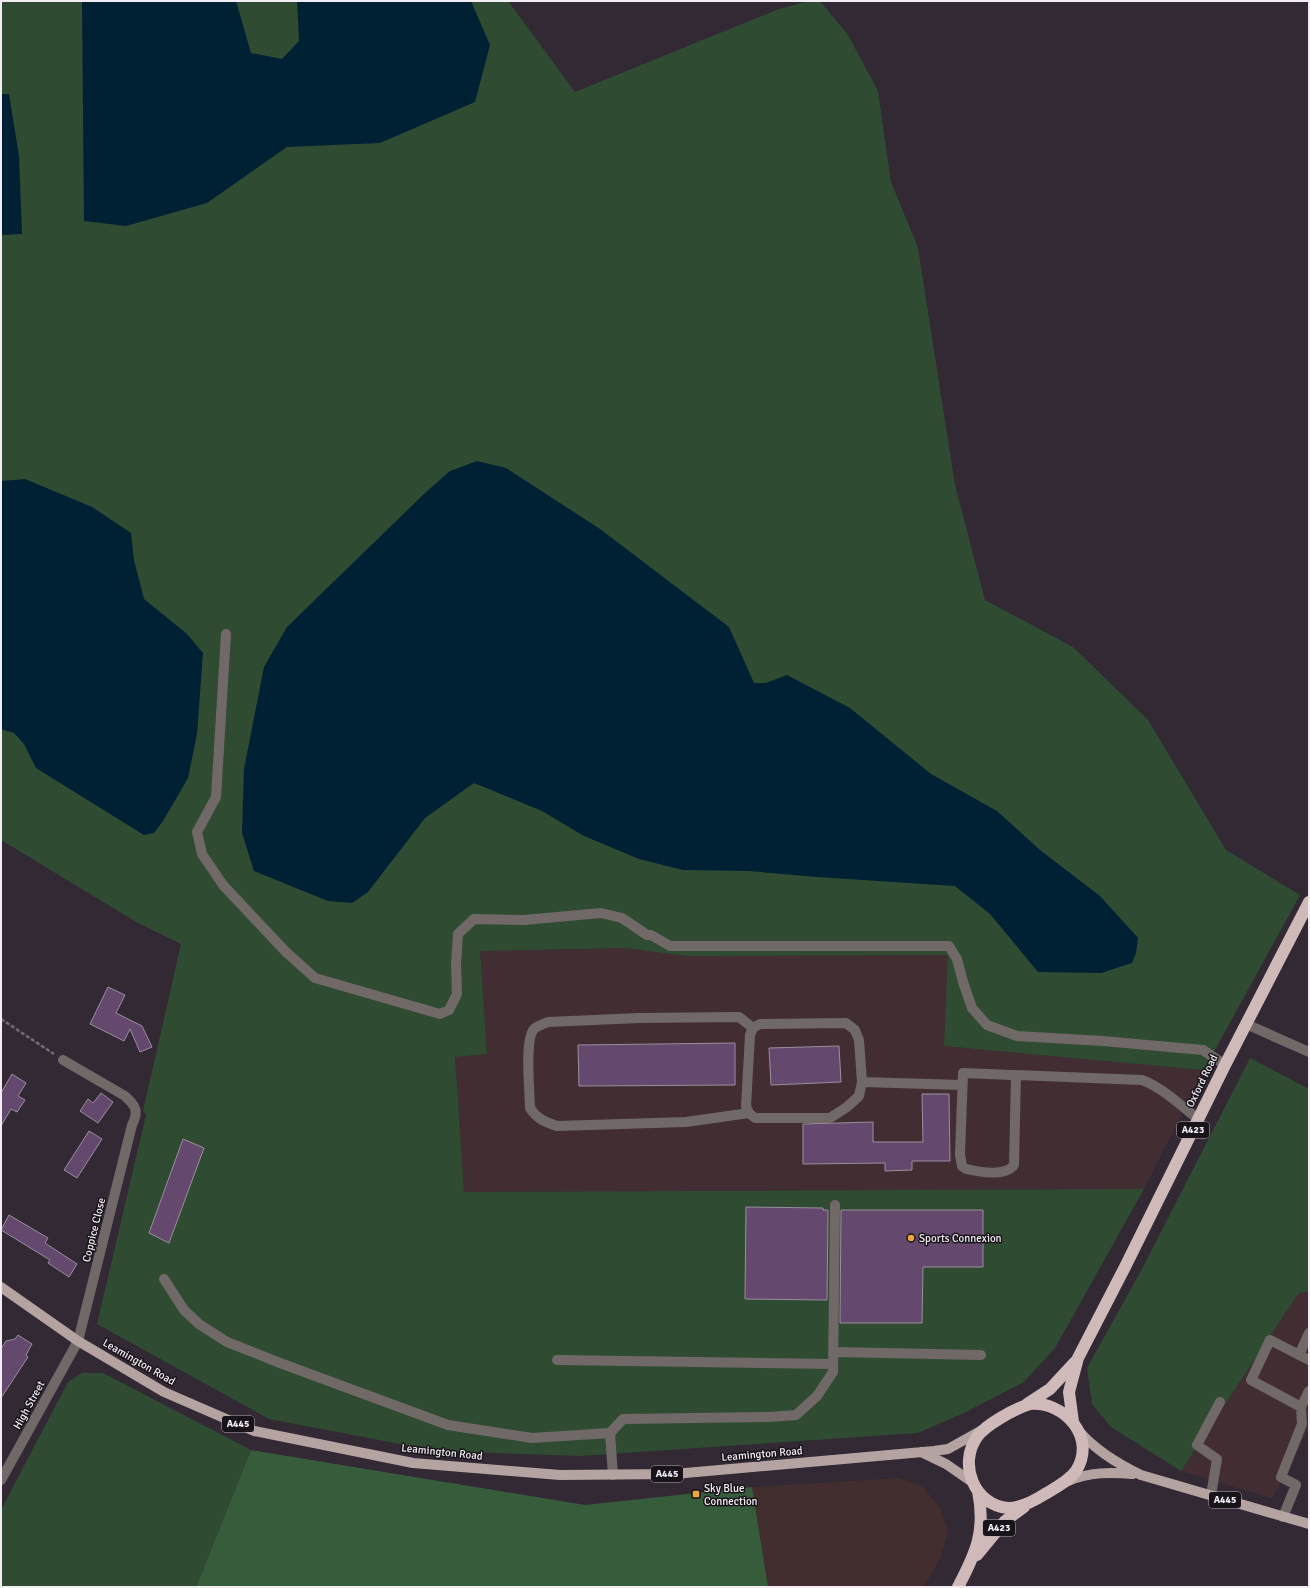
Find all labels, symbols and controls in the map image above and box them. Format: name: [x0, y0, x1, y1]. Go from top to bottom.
street label: Oxford Road: [1184, 1052, 1220, 1110]
road number: A423: [1177, 1122, 1209, 1138]
street label: Coppice Close: [80, 1197, 108, 1263]
place label: Sports Connexion: [919, 1232, 1002, 1245]
marker: Sports Connexion: [906, 1233, 916, 1243]
street label: Leamington Road: [100, 1336, 178, 1388]
street label: High Street: [10, 1378, 48, 1431]
road number: A445: [222, 1416, 254, 1432]
street label: Leamington Road: [401, 1441, 483, 1463]
street label: Leamington Road: [721, 1444, 803, 1464]
road number: A445: [651, 1466, 683, 1482]
place label: Sky Blue Connection: [704, 1482, 758, 1508]
marker: Sky Blue Connection: [691, 1489, 701, 1499]
road number: A445: [1209, 1492, 1241, 1508]
road number: A423: [983, 1520, 1015, 1536]

